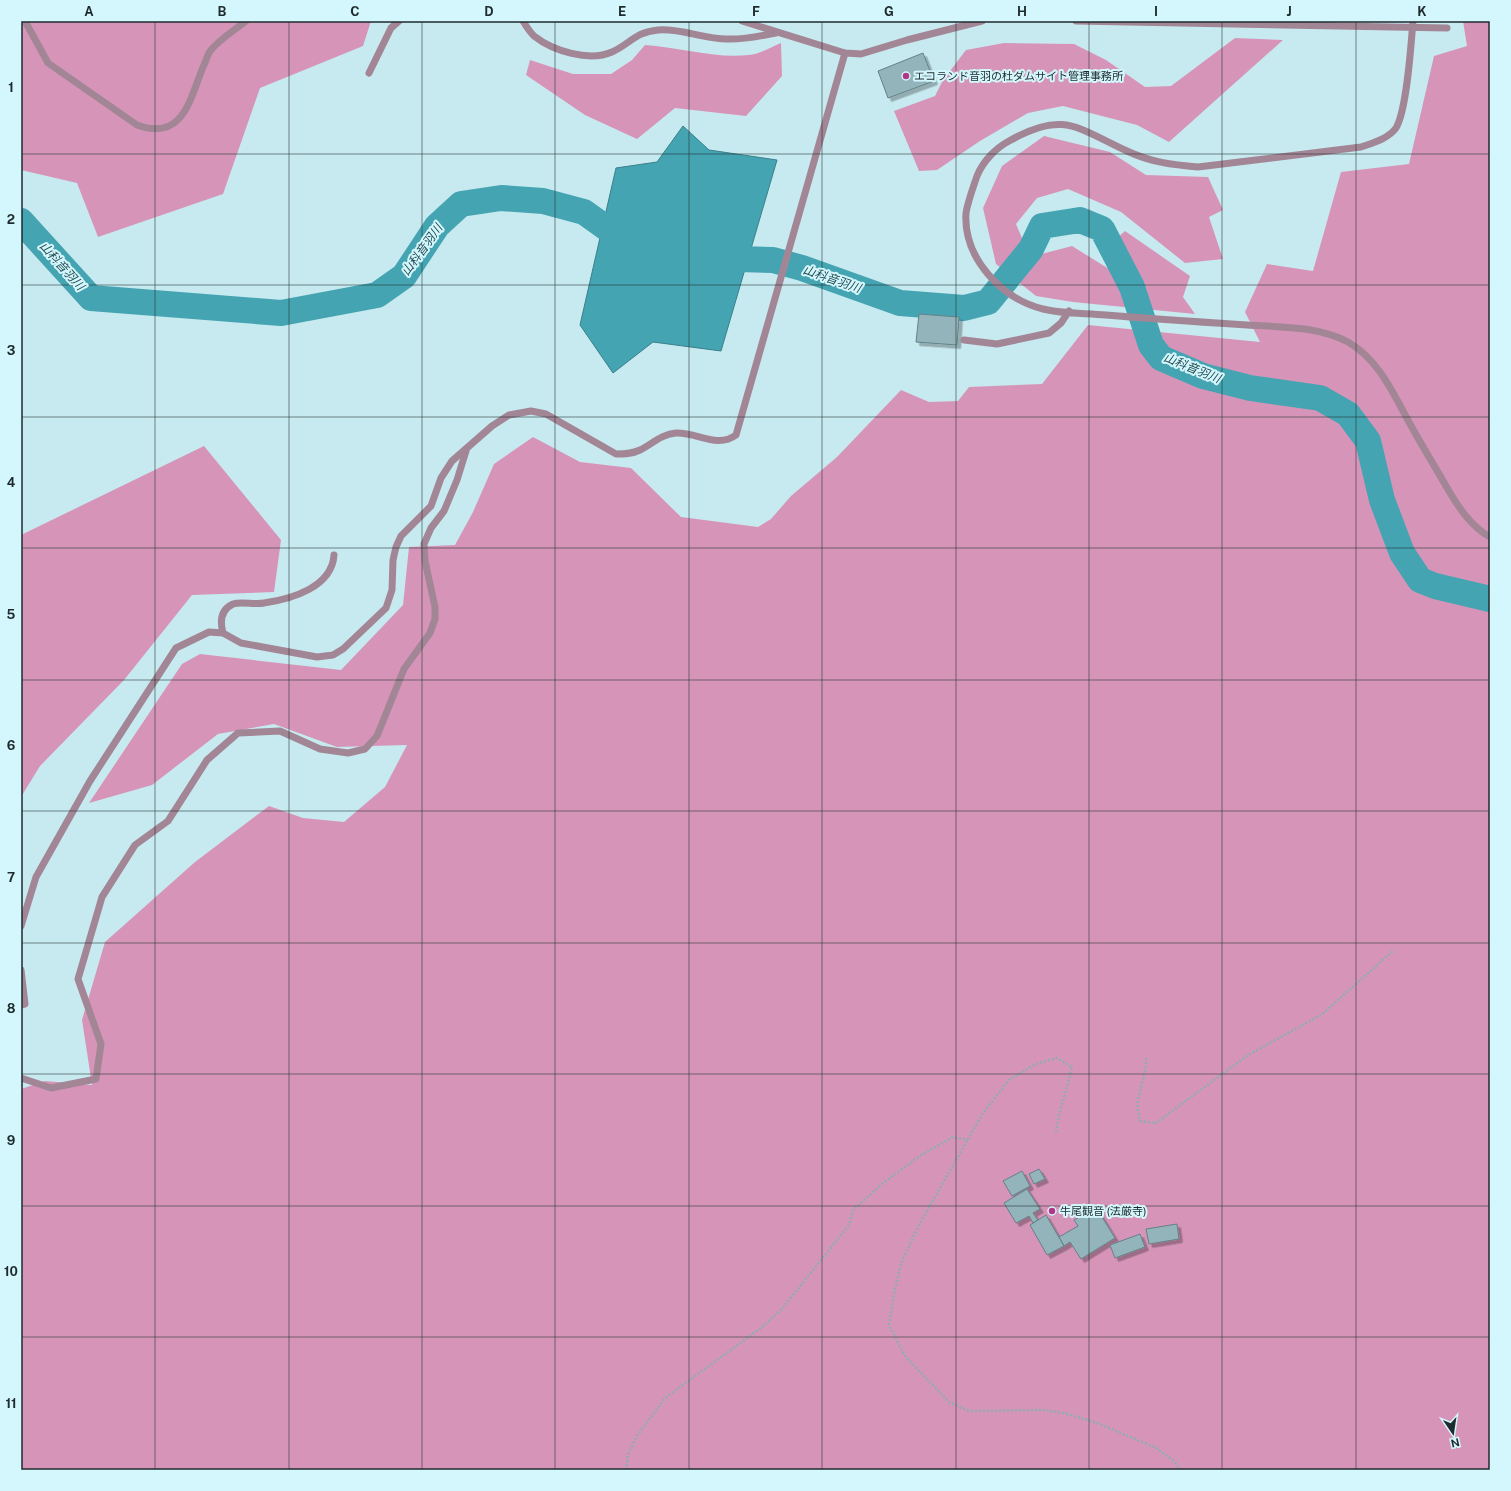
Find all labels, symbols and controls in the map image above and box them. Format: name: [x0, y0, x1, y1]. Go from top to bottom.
text: A: [84, 4, 94, 19]
text: B: [218, 4, 227, 19]
text: C: [350, 4, 360, 19]
text: D: [484, 4, 494, 19]
text: E: [618, 4, 626, 19]
text: F: [752, 4, 760, 19]
text: G: [884, 4, 894, 19]
text: H: [1017, 4, 1027, 19]
text: I: [1154, 4, 1158, 19]
text: J: [1286, 4, 1292, 19]
text: K: [1417, 4, 1427, 19]
place label: エコランド音羽の杜ダムサイト管理事務所: [914, 70, 1124, 82]
marker: エコランド音羽の杜ダムサイト管理事務所: [901, 71, 911, 81]
text: 1: [8, 80, 14, 95]
text: 2: [7, 212, 15, 227]
water label: 山科音羽川: [399, 220, 446, 278]
water label: 山科音羽川: [37, 239, 89, 294]
water label: 山科音羽川: [801, 263, 865, 296]
text: 3: [7, 343, 16, 358]
water label: 山科音羽川: [1162, 350, 1224, 386]
text: 4: [7, 475, 16, 490]
text: 5: [7, 607, 16, 622]
text: 6: [7, 738, 16, 753]
text: 7: [7, 870, 15, 885]
text: 8: [7, 1001, 16, 1016]
text: 9: [7, 1133, 15, 1148]
place label: 牛尾観音 (法厳寺): [1060, 1205, 1146, 1217]
marker: 牛尾観音 (法厳寺): [1047, 1206, 1057, 1216]
text: 10: [4, 1264, 18, 1279]
text: 11: [5, 1396, 17, 1411]
north arrow: [1433, 1413, 1473, 1453]
text: N: [1450, 1436, 1461, 1450]

